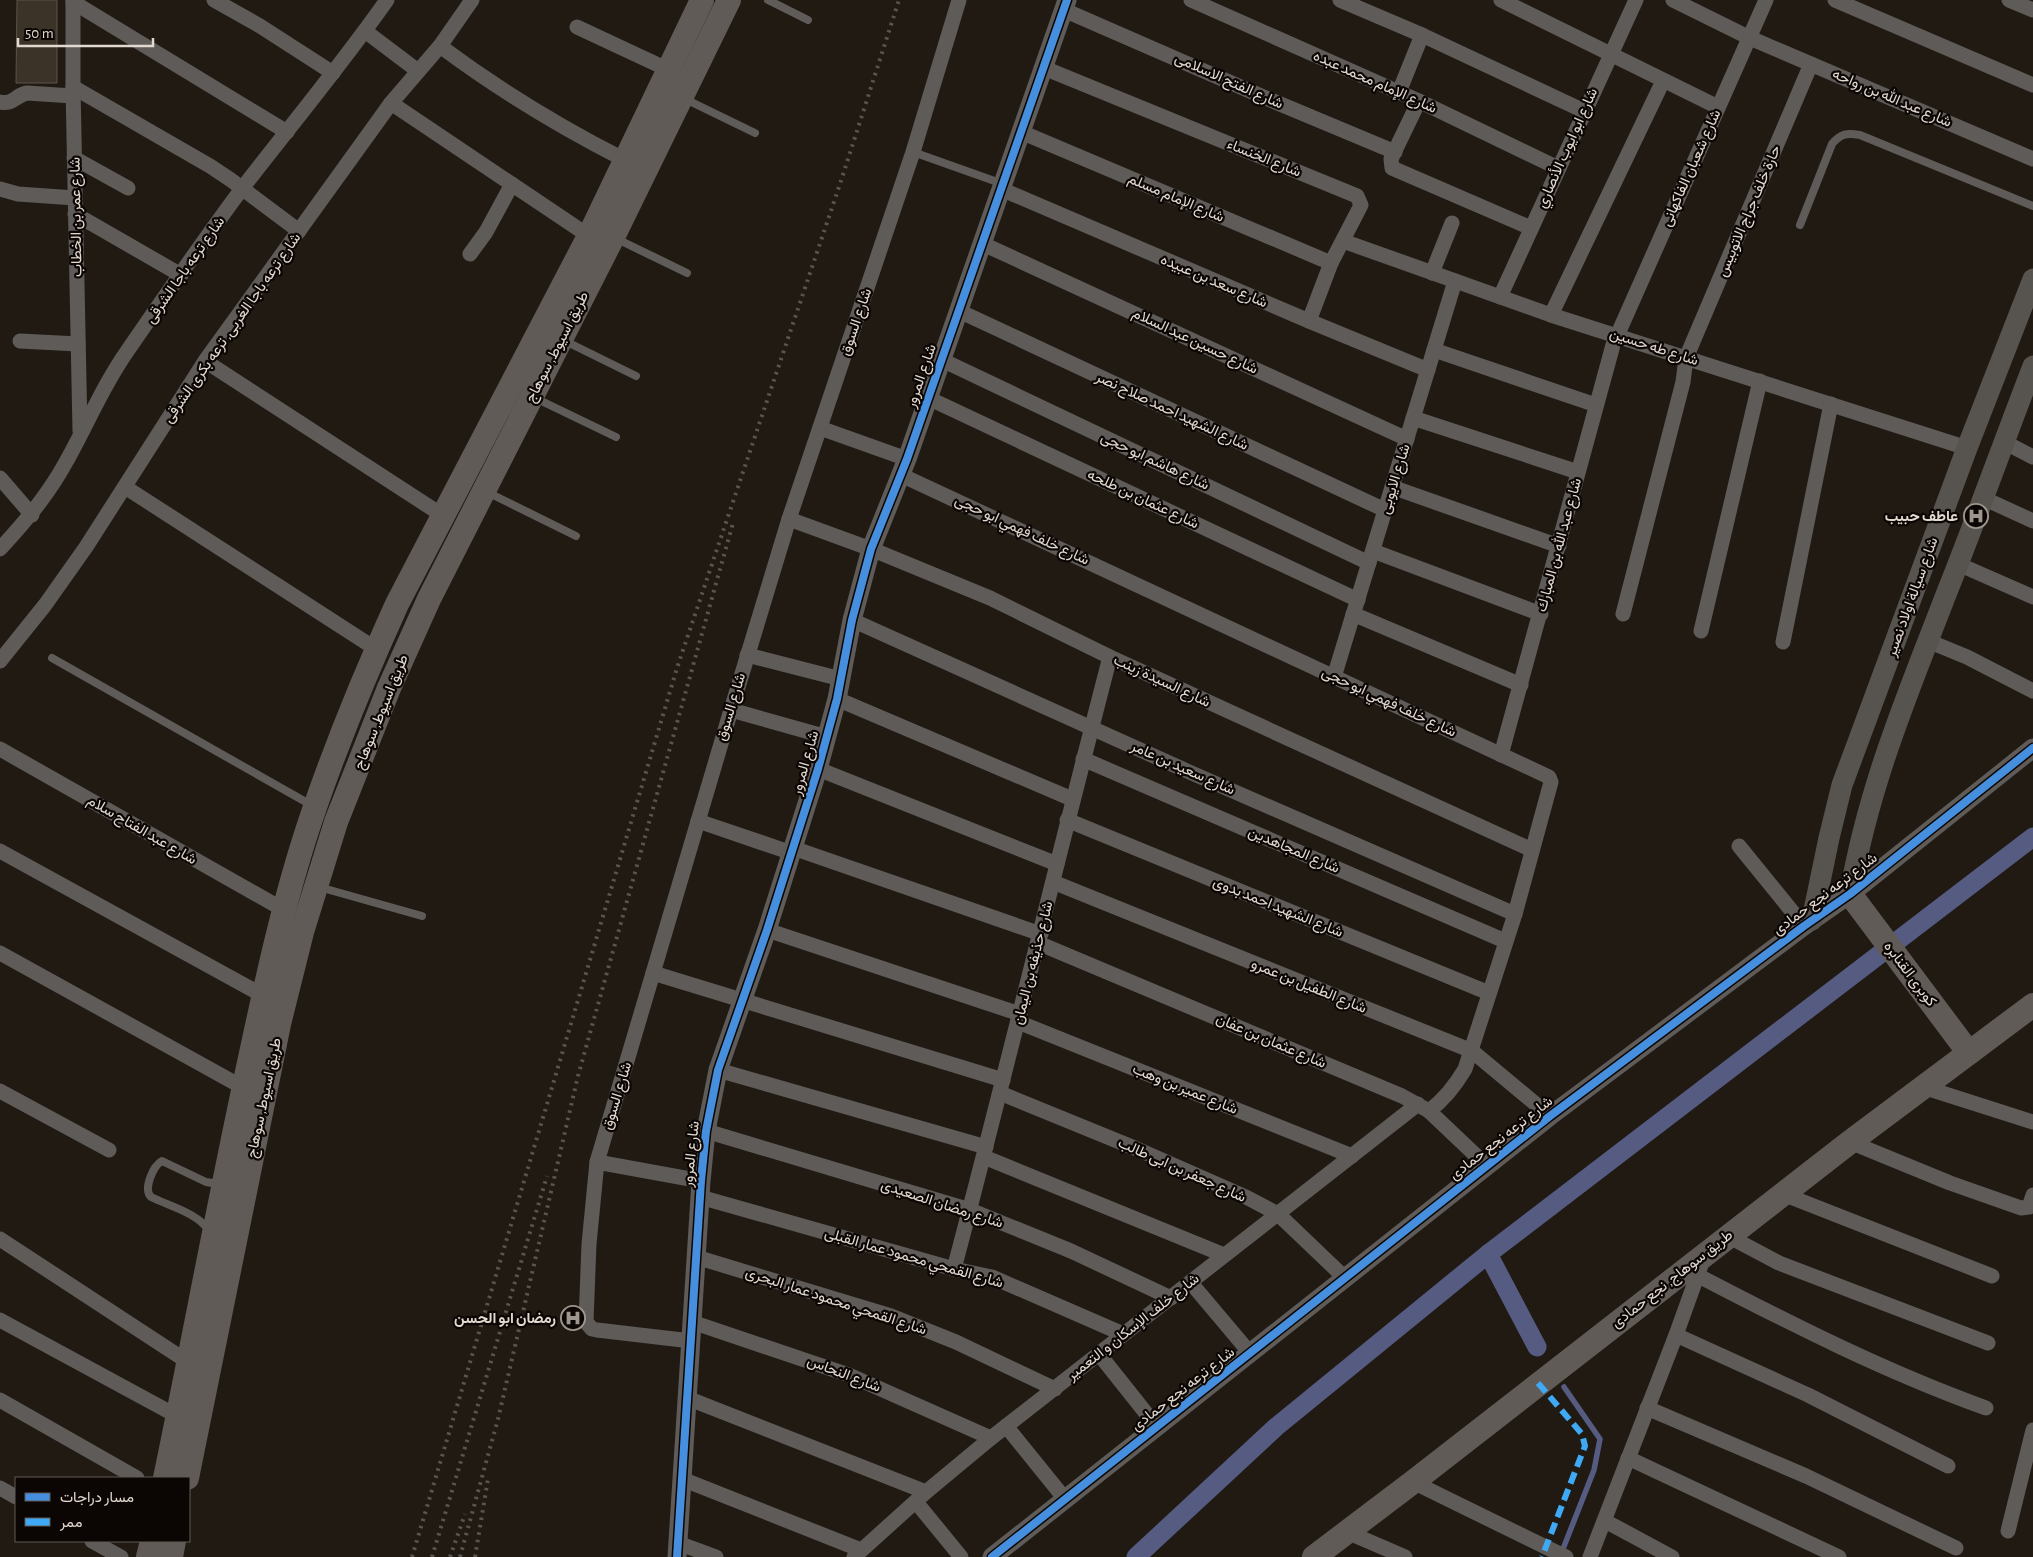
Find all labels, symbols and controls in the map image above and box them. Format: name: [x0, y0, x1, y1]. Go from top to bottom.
scale bar: [18, 15, 152, 47]
text: 50 m: [25, 26, 54, 41]
street label: شارع الإمام محمد عبده: [1310, 48, 1439, 119]
street label: شارع الفتح الاسلامى: [1171, 50, 1286, 114]
street label: شارع عبد الله بن رواحه: [1829, 64, 1955, 133]
street label: شارع ابو ايوب الأنصاري: [1532, 85, 1605, 212]
street label: شارع شعبان الفاكهانى: [1659, 107, 1726, 230]
street label: شارع الخنساء: [1224, 136, 1303, 182]
street label: حارة خلف جراج الاتوبيس: [1715, 143, 1786, 280]
street label: شارع عمر بن الخطاب: [67, 157, 88, 277]
street label: شارع الإمام مسلم: [1125, 171, 1226, 228]
street label: شارع ترعه باجا الشرقى: [143, 214, 230, 328]
street label: شارع ترعه باجا الغربى, ترعه بكرى الشرقى: [160, 230, 306, 427]
street label: شارع سعد بن عبيده: [1157, 252, 1270, 313]
street label: شارع السوق: [837, 286, 877, 359]
street label: طريق اسيوط, سوهاج: [523, 289, 594, 406]
street label: شارع حسين عبد السلام: [1129, 305, 1260, 379]
street label: شارع طه حسين: [1607, 326, 1700, 371]
street label: شارع المرور: [903, 342, 942, 412]
street label: شارع الشهيد احمد صلاح نصر: [1091, 369, 1251, 456]
street label: شارع هاشم ابو حجى: [1097, 429, 1212, 495]
street label: شارع الايوبى: [1377, 442, 1416, 517]
street label: شارع عثمان بن طلحه: [1084, 467, 1201, 534]
street label: شارع عبد الله بن المبارك: [1532, 476, 1587, 614]
street label: شارع خلف فهمي ابو حجى: [950, 492, 1092, 572]
hospital icon: عاطف حبيب: [1963, 503, 1989, 529]
place label: عاطف حبيب: [1885, 509, 1958, 525]
street label: شارع سيالة اولاد نصير: [1883, 535, 1943, 661]
street label: طريق اسيوط, سوهاج: [351, 652, 414, 773]
street label: شارع السيدة زينب: [1110, 652, 1213, 713]
street label: شارع خلف فهمي ابو حجى: [1317, 664, 1459, 744]
street label: شارع السوق: [714, 671, 751, 744]
street label: شارع المرور: [788, 729, 824, 799]
street label: شارع سعيد بن عامر: [1127, 738, 1237, 800]
street label: شارع عبد الفتاح سلام: [83, 793, 199, 870]
street label: شارع المجاهدين: [1245, 824, 1342, 879]
street label: شارع ترعه نجع حمادى: [1770, 850, 1882, 940]
street label: شارع الشهيد احمد بدوى: [1210, 874, 1345, 943]
street label: شارع حذيفه بن اليمان: [1010, 900, 1059, 1027]
street label: كوبرى القنابره: [1879, 939, 1939, 1011]
street label: شارع الطفيل بن عمرو: [1248, 956, 1369, 1019]
street label: شارع عثمان بن عفان: [1213, 1011, 1328, 1074]
street label: طريق اسيوط, سوهاج: [244, 1036, 287, 1160]
street label: شارع السوق: [600, 1060, 637, 1133]
street label: شارع عمير بن وهب: [1129, 1061, 1240, 1120]
street label: شارع ترعه نجع حمادى: [1447, 1093, 1557, 1185]
street label: شارع المرور: [680, 1120, 705, 1189]
street label: شارع جعفر بن ابى طالب: [1115, 1135, 1248, 1208]
street label: شارع رمضان الصعيدى: [878, 1177, 1005, 1234]
street label: شارع القمحي محمود عمار القبلى: [822, 1225, 1005, 1296]
street label: طريق سوهاج, نجع حمادى: [1609, 1227, 1738, 1333]
street label: شارع القمحي محمود عمار البحرى: [742, 1265, 929, 1342]
street label: شارع خلف الإسكان و التعمير: [1063, 1271, 1204, 1386]
hospital icon: رمضان ابو الحسن: [560, 1305, 586, 1331]
place label: رمضان ابو الحسن: [454, 1311, 556, 1327]
street label: شارع ترعه نجع حمادى: [1129, 1344, 1239, 1436]
street label: شارع النحاس: [804, 1353, 883, 1398]
legend: [15, 1477, 190, 1542]
text: مسار دراجات: [60, 1490, 134, 1506]
text: ممر: [59, 1515, 82, 1531]

